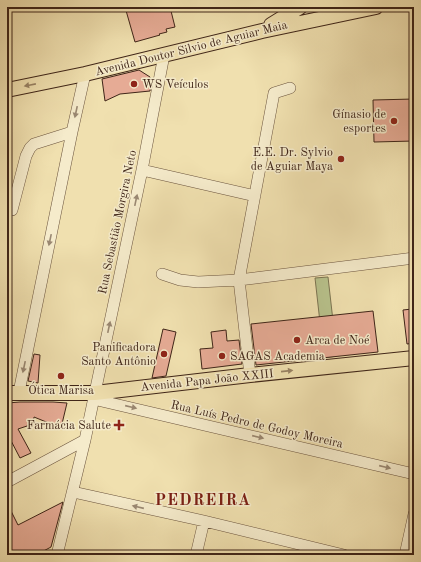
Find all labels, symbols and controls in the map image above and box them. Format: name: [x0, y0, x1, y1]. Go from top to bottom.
street label: Avenida Doutor Silvio de Aguiar Maia: [94, 19, 289, 79]
marker: WS Veículos: [129, 79, 139, 89]
place label: WS Veículos: [142, 79, 209, 91]
one-way arrow: [24, 83, 37, 89]
one-way arrow: [73, 106, 79, 118]
place label: Gínasio de esportes: [332, 109, 386, 135]
marker: Gínasio de esportes: [389, 116, 399, 126]
place label: E.E. Dr. Sylvio de Aguiar Maya: [251, 147, 333, 173]
street label: Rua Sebastião Morgira Neto: [97, 149, 139, 295]
marker: E.E. Dr. Sylvio de Aguiar Maya: [336, 154, 346, 164]
one-way arrow: [133, 194, 139, 206]
one-way arrow: [47, 234, 53, 246]
one-way arrow: [106, 321, 112, 333]
marker: Arca de Noé: [292, 335, 302, 345]
place label: Arca de Noé: [305, 335, 370, 347]
place label: Panificadora Santo Antônio: [81, 342, 156, 368]
marker: Panificadora Santo Antônio: [159, 349, 169, 359]
marker: SAGAS Academia: [217, 351, 227, 361]
place label: SAGAS Academia: [230, 351, 325, 363]
one-way arrow: [21, 361, 27, 373]
street label: Avenida Papa João XXIII: [140, 368, 275, 394]
one-way arrow: [281, 368, 293, 374]
marker: Ótica Marisa: [56, 371, 66, 381]
place label: Ótica Marisa: [28, 381, 94, 397]
street label: Rua Luís Pedro de Godoy Moreira: [170, 399, 344, 451]
one-way arrow: [125, 405, 138, 411]
place label: Farmácia Salute: [27, 420, 111, 432]
marker: Farmácia Salute: [114, 420, 124, 430]
one-way arrow: [252, 435, 264, 441]
one-way arrow: [379, 464, 391, 470]
district label: PEDREIRA: [155, 493, 251, 509]
one-way arrow: [132, 503, 144, 509]

